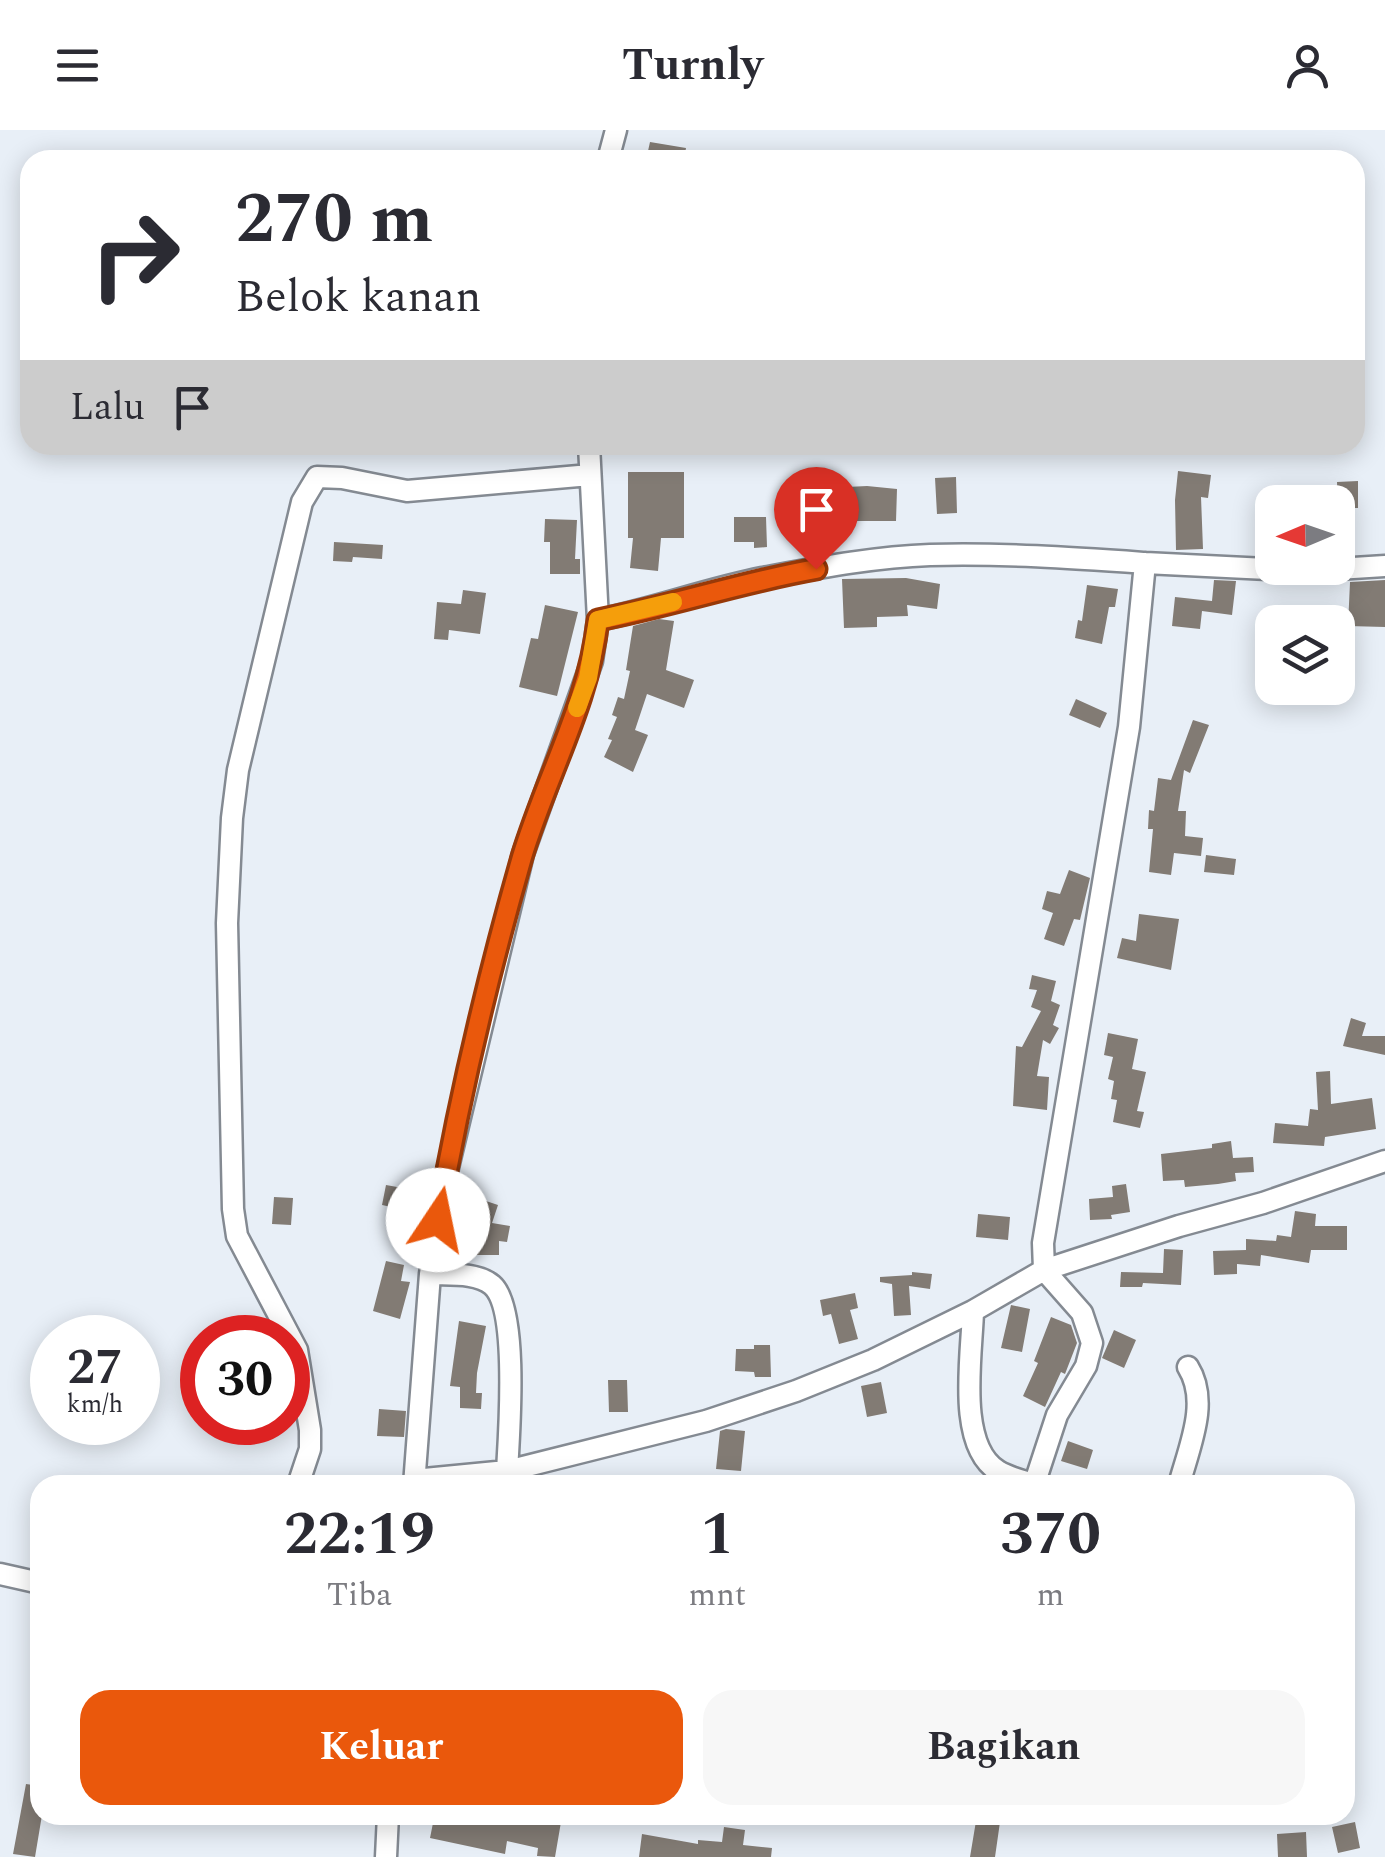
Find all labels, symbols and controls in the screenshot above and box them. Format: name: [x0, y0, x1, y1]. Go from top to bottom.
text: Turnly: [622, 31, 763, 100]
icon: menu: [50, 38, 105, 93]
icon: person: [1280, 38, 1335, 93]
text: 270 m: [235, 167, 433, 273]
icon: right: [70, 190, 200, 320]
text: Belok kanan: [235, 263, 481, 332]
text: Lalu: [70, 379, 145, 437]
icon: arrive: [165, 380, 220, 435]
pin: [774, 467, 859, 570]
icon: arrive: [789, 482, 844, 537]
north arrow: [1255, 485, 1355, 585]
map controls: [1255, 485, 1355, 705]
button: layers: [1255, 605, 1355, 705]
position arrow: [386, 1168, 490, 1272]
speed limit sign: 30: [180, 1315, 310, 1445]
text: 27: [67, 1330, 123, 1406]
text: km/h: [67, 1386, 123, 1424]
text: 22:19: [284, 1489, 435, 1581]
text: 1: [701, 1489, 734, 1581]
text: 370: [1000, 1489, 1101, 1581]
text: Tiba: [327, 1571, 392, 1620]
text: mnt: [689, 1571, 746, 1620]
text: m: [1037, 1571, 1064, 1620]
button: Keluar: [80, 1690, 683, 1805]
button: Bagikan: [703, 1690, 1305, 1805]

